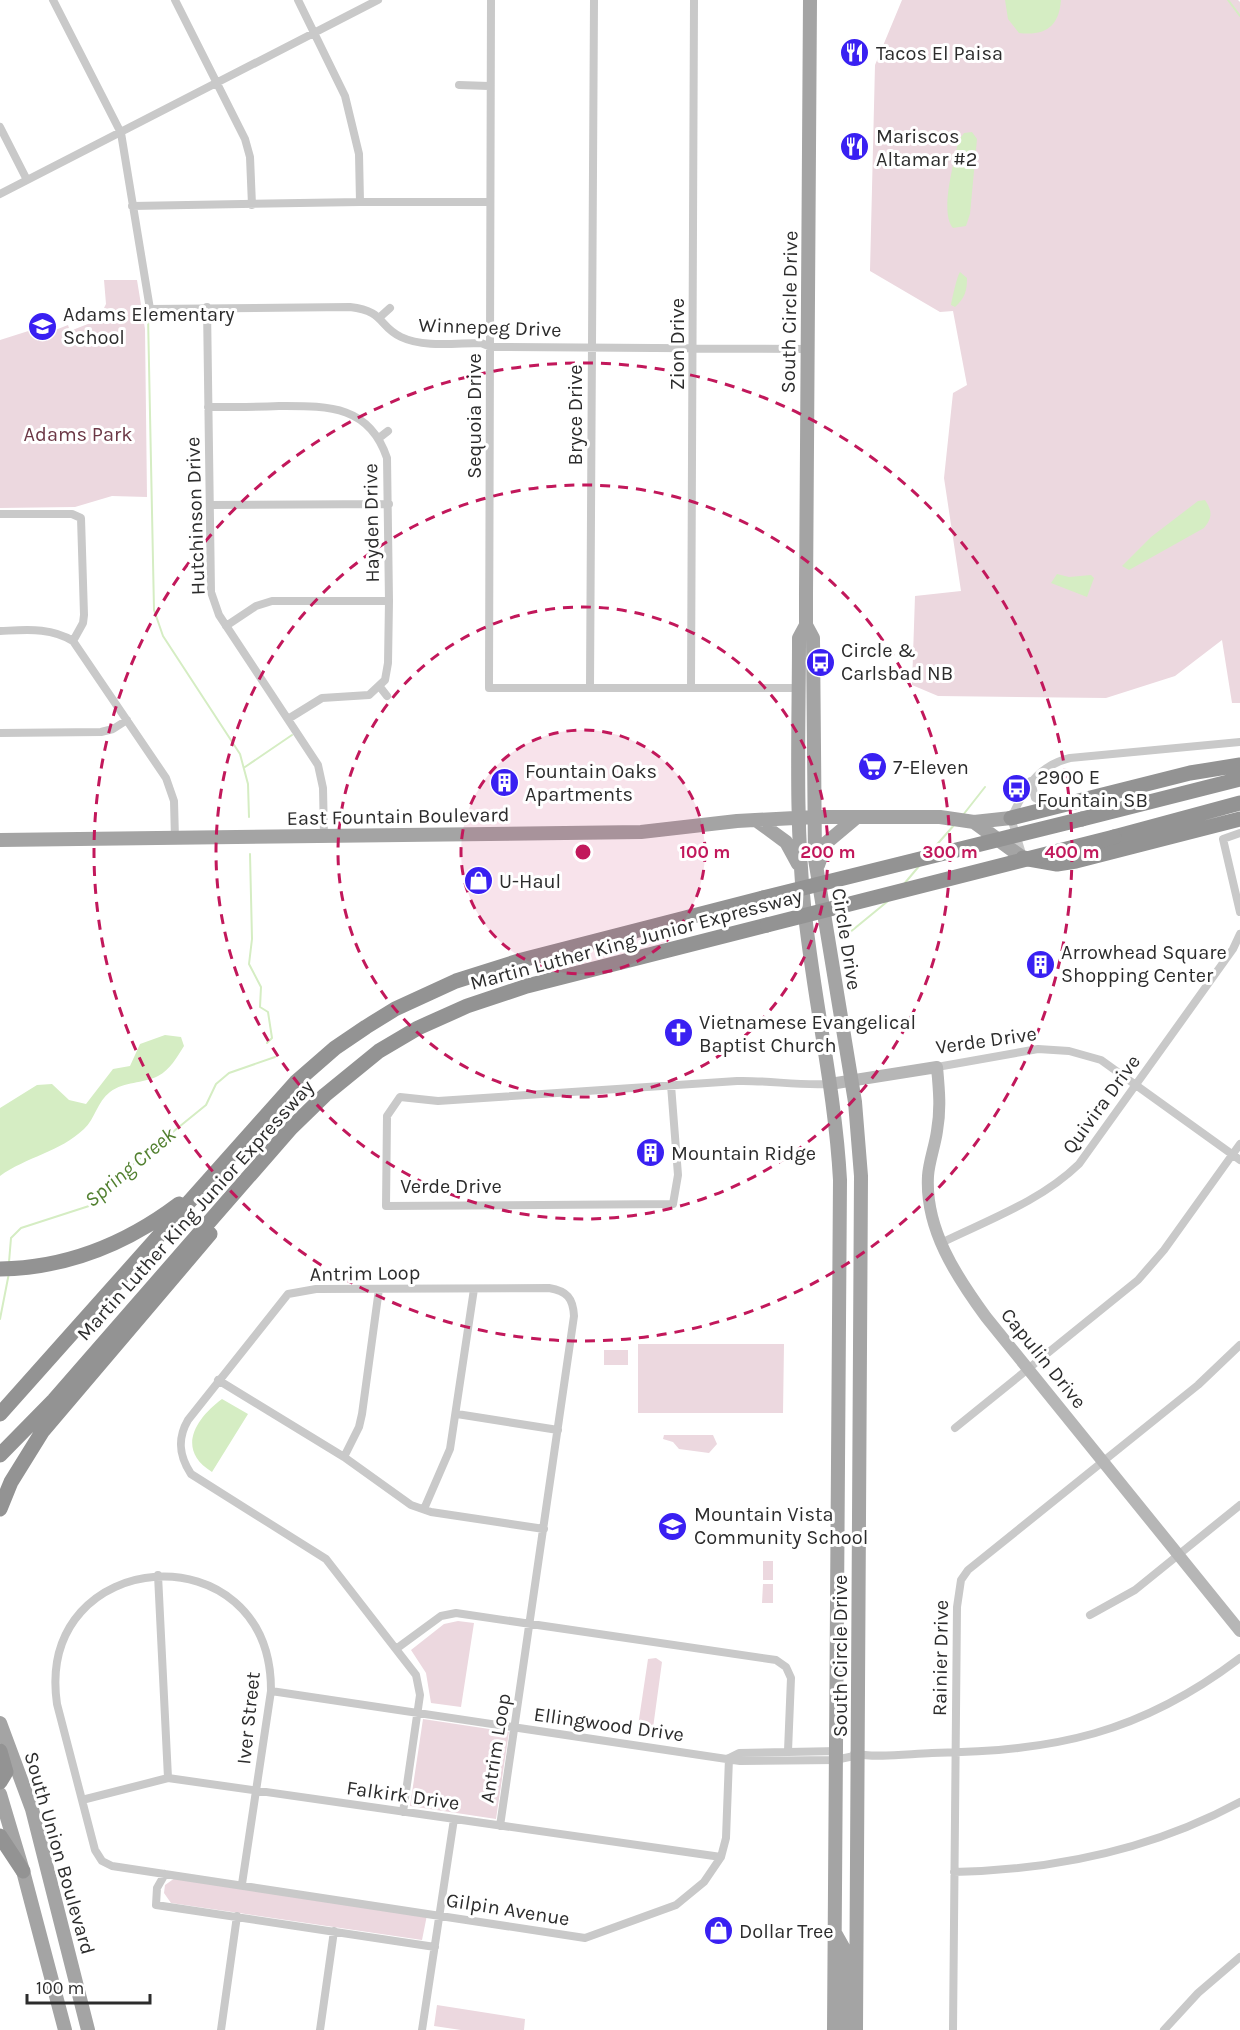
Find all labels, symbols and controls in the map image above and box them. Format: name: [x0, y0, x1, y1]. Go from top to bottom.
restaurant icon: Tacos El Paisa: [839, 37, 871, 69]
place label: Tacos El Paisa: [876, 42, 1003, 65]
place label: Mariscos Altamar #2: [876, 125, 977, 171]
restaurant icon: Mariscos Altamar #2: [839, 131, 871, 163]
street label: South Circle Drive: [777, 231, 802, 393]
street label: Zion Drive: [666, 298, 689, 390]
place label: Adams Elementary School: [63, 303, 235, 349]
school or university icon: Adams Elementary School: [26, 310, 58, 342]
street label: Winnepeg Drive: [418, 314, 562, 341]
street label: Sequoia Drive: [463, 353, 486, 479]
street label: Bryce Drive: [564, 364, 587, 466]
park label: Adams Park: [24, 423, 132, 446]
street label: Hutchinson Drive: [181, 436, 210, 596]
street label: Hayden Drive: [359, 463, 384, 583]
place label: Circle & Carlsbad NB: [841, 639, 953, 685]
bus stop icon: Circle & Carlsbad NB: [804, 646, 836, 678]
supermarket icon: 7-Eleven: [856, 751, 888, 783]
place label: 7-Eleven: [893, 756, 969, 779]
place label: Fountain Oaks Apartments: [525, 760, 657, 806]
building icon: Fountain Oaks Apartments: [488, 766, 520, 798]
place label: 2900 E Fountain SB: [1037, 766, 1148, 812]
bus stop icon: 2900 E Fountain SB: [1000, 772, 1032, 804]
street label: East Fountain Boulevard: [286, 803, 510, 830]
text: 100 m: [680, 841, 730, 863]
text: 200 m: [800, 841, 856, 863]
text: 300 m: [922, 841, 978, 863]
text: 400 m: [1044, 841, 1100, 863]
centre of rings: [573, 842, 593, 862]
shop icon: U-Haul: [462, 865, 494, 897]
place label: U-Haul: [499, 870, 561, 893]
street label: Martin Luther King Junior Expressway: [468, 884, 805, 995]
street label: Circle Drive: [827, 886, 866, 992]
place label: Arrowhead Square Shopping Center: [1061, 941, 1227, 987]
building icon: Arrowhead Square Shopping Center: [1024, 948, 1056, 980]
place label: Vietnamese Evangelical Baptist Church: [699, 1011, 916, 1057]
church icon: Vietnamese Evangelical Baptist Church: [662, 1017, 694, 1049]
street label: Verde Drive: [934, 1022, 1038, 1059]
street label: Quivira Drive: [1058, 1050, 1145, 1158]
street label: Martin Luther King Junior Expressway: [72, 1075, 319, 1345]
water label: Spring Creek: [80, 1122, 180, 1212]
building icon: Mountain Ridge: [634, 1137, 666, 1169]
place label: Mountain Ridge: [671, 1142, 816, 1165]
street label: Verde Drive: [400, 1175, 502, 1198]
street label: Antrim Loop: [309, 1261, 421, 1286]
street label: Capulin Drive: [996, 1304, 1091, 1413]
place label: Mountain Vista Community School: [694, 1503, 868, 1549]
school or university icon: Mountain Vista Community School: [657, 1510, 689, 1542]
street label: South Circle Drive: [829, 1575, 852, 1737]
street label: Rainier Drive: [928, 1600, 953, 1716]
street label: Iver Street: [232, 1670, 265, 1765]
street label: Antrim Loop: [475, 1692, 516, 1805]
street label: Ellingwood Drive: [532, 1703, 686, 1746]
street label: South Union Boulevard: [20, 1749, 99, 1957]
street label: Falkirk Drive: [345, 1776, 461, 1815]
street label: Gilpin Avenue: [445, 1888, 571, 1931]
shop icon: Dollar Tree: [702, 1915, 734, 1947]
place label: Dollar Tree: [739, 1920, 834, 1943]
scale bar: [27, 1967, 150, 2005]
text: 100 m: [36, 1977, 84, 1999]

